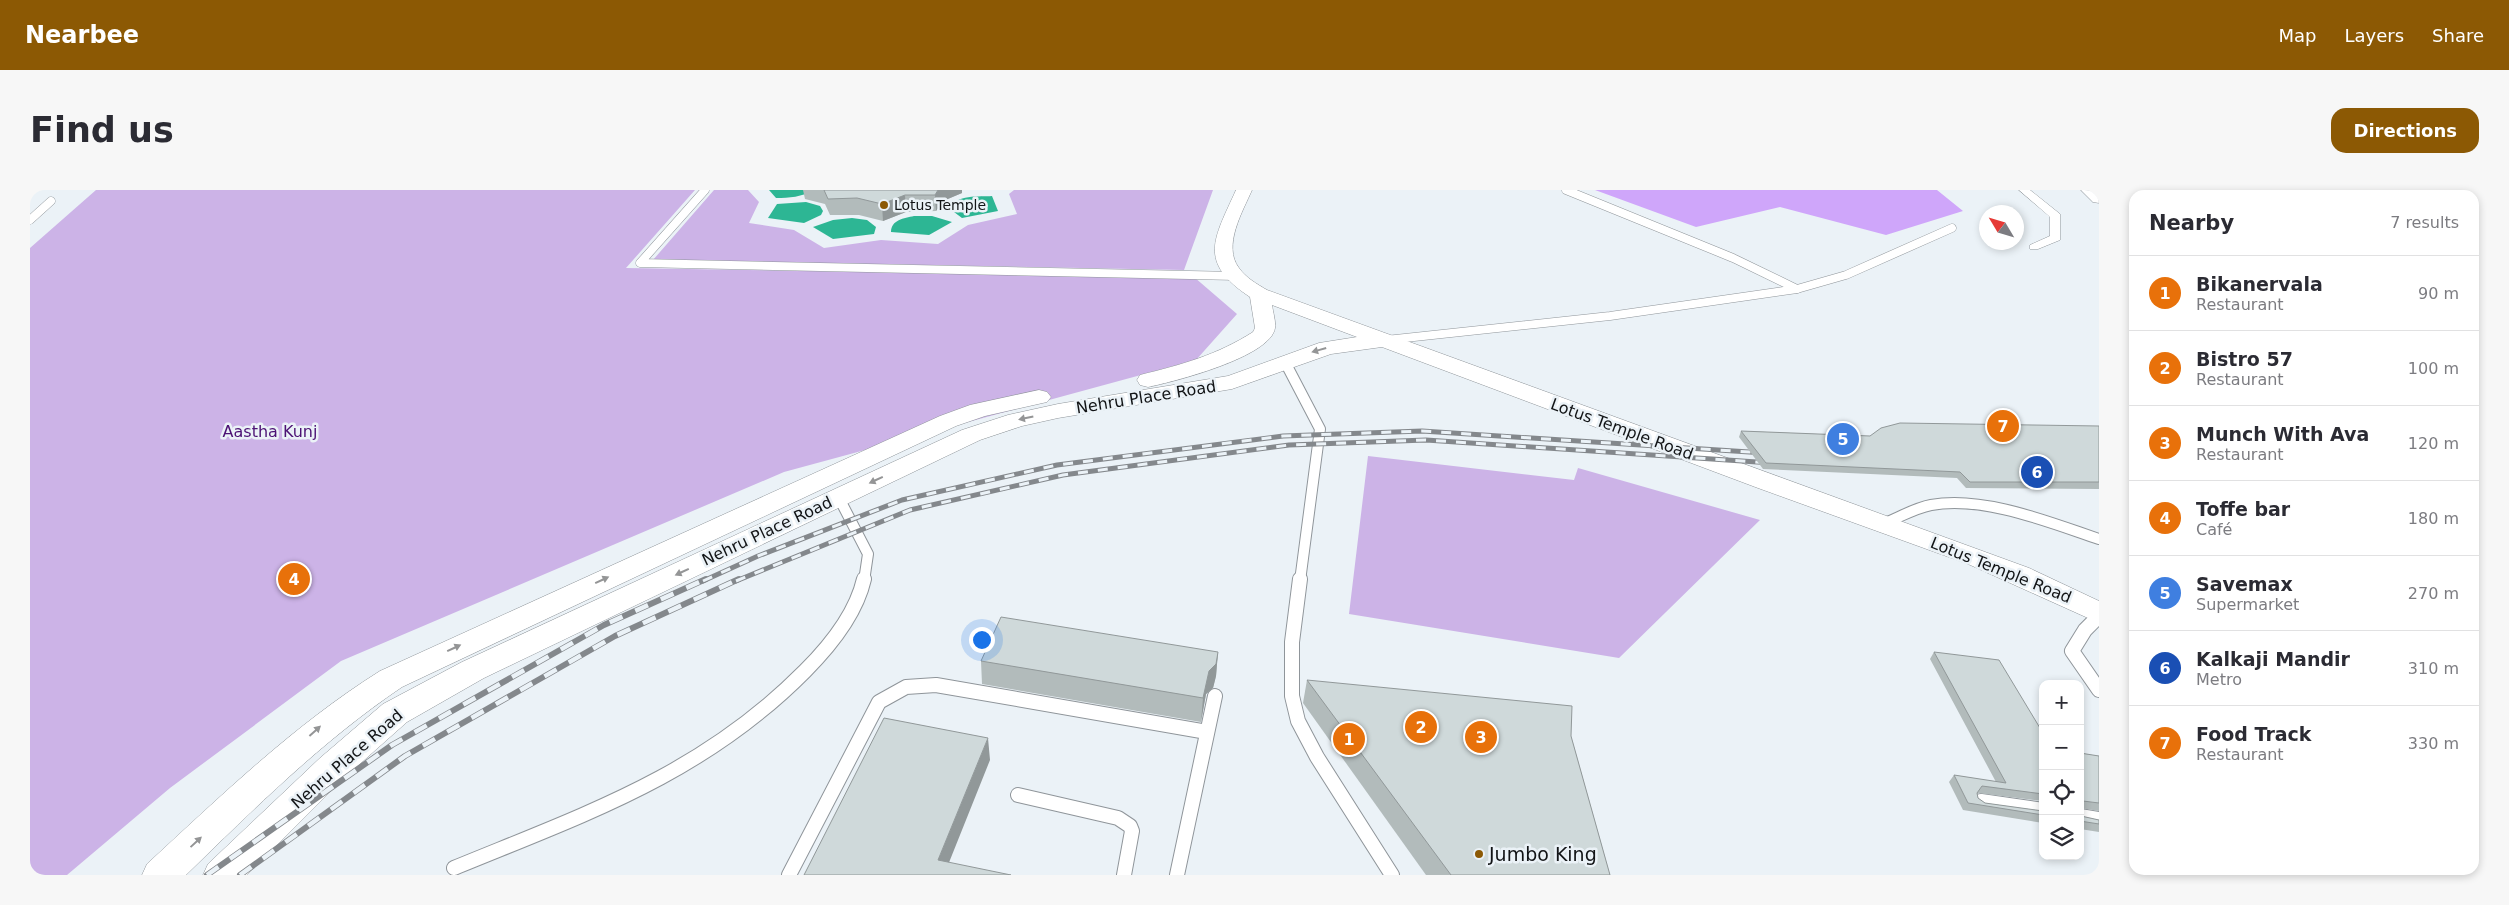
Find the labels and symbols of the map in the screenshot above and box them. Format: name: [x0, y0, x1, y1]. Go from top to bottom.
place label: Lotus Temple: [894, 197, 986, 213]
marker: Lotus Temple: [878, 199, 890, 211]
north arrow: [1979, 205, 2024, 250]
one-way arrow: [1312, 346, 1327, 354]
street label: Nehru Place Road: [1075, 377, 1217, 417]
street label: Lotus Temple Road: [1548, 394, 1696, 464]
pin: 7: [1987, 407, 2019, 445]
one-way arrow: [1018, 414, 1033, 422]
pin: 5: [1827, 420, 1859, 458]
park label: Aastha Kunj: [223, 422, 317, 441]
pin: 6: [2021, 453, 2053, 491]
one-way arrow: [869, 476, 883, 484]
street label: Nehru Place Road: [699, 492, 835, 570]
street label: Lotus Temple Road: [1928, 533, 2074, 607]
pin: 4: [278, 560, 310, 598]
one-way arrow: [674, 567, 689, 576]
one-way arrow: [595, 575, 609, 583]
your location: [969, 627, 995, 653]
one-way arrow: [447, 644, 461, 652]
street label: Nehru Place Road: [287, 705, 407, 813]
pin: 2: [1405, 708, 1437, 746]
pin: 3: [1465, 718, 1497, 756]
pin: 1: [1333, 720, 1365, 758]
one-way arrow: [309, 725, 321, 737]
one-way arrow: [190, 836, 202, 848]
place label: Jumbo King: [1488, 843, 1597, 865]
marker: Jumbo King: [1473, 848, 1485, 860]

